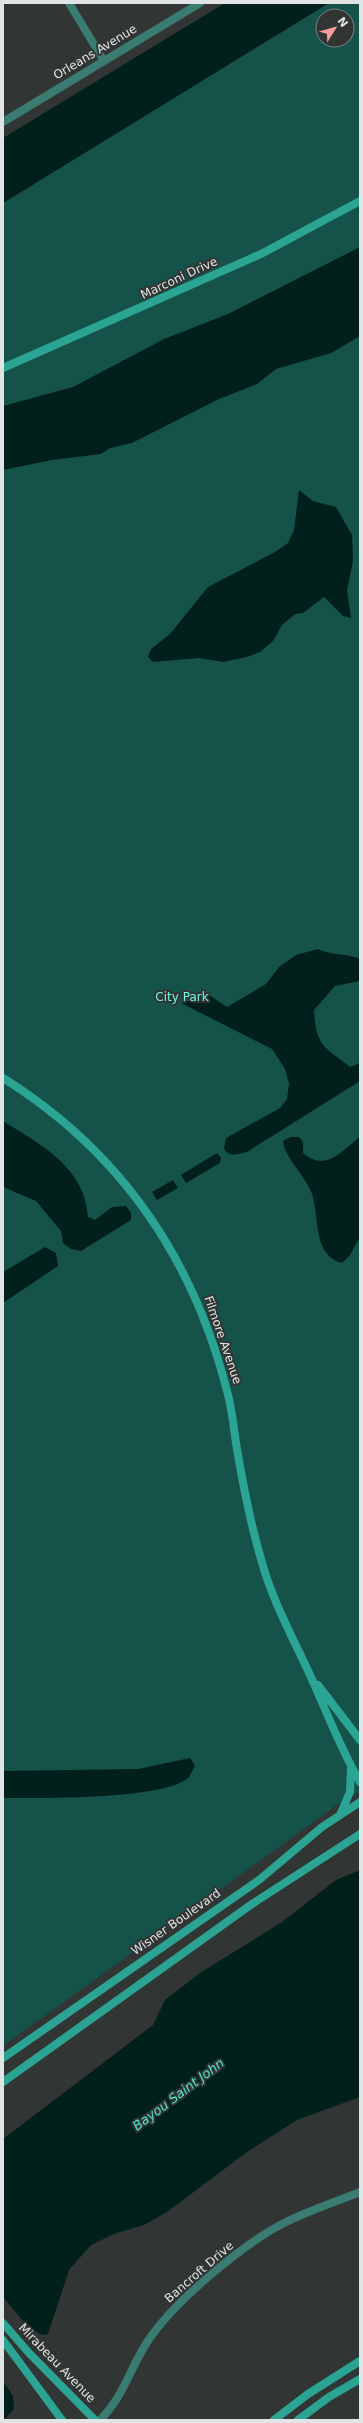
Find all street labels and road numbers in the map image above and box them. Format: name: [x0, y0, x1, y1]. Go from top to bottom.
street label: Orleans Avenue: [51, 22, 139, 82]
street label: Marconi Drive: [138, 254, 220, 302]
street label: Filmore Avenue: [201, 1294, 245, 1386]
street label: Wisner Boulevard: [129, 1886, 223, 1958]
street label: Bancroft Drive: [162, 2238, 236, 2306]
street label: Mirabeau Avenue: [16, 2321, 98, 2405]

